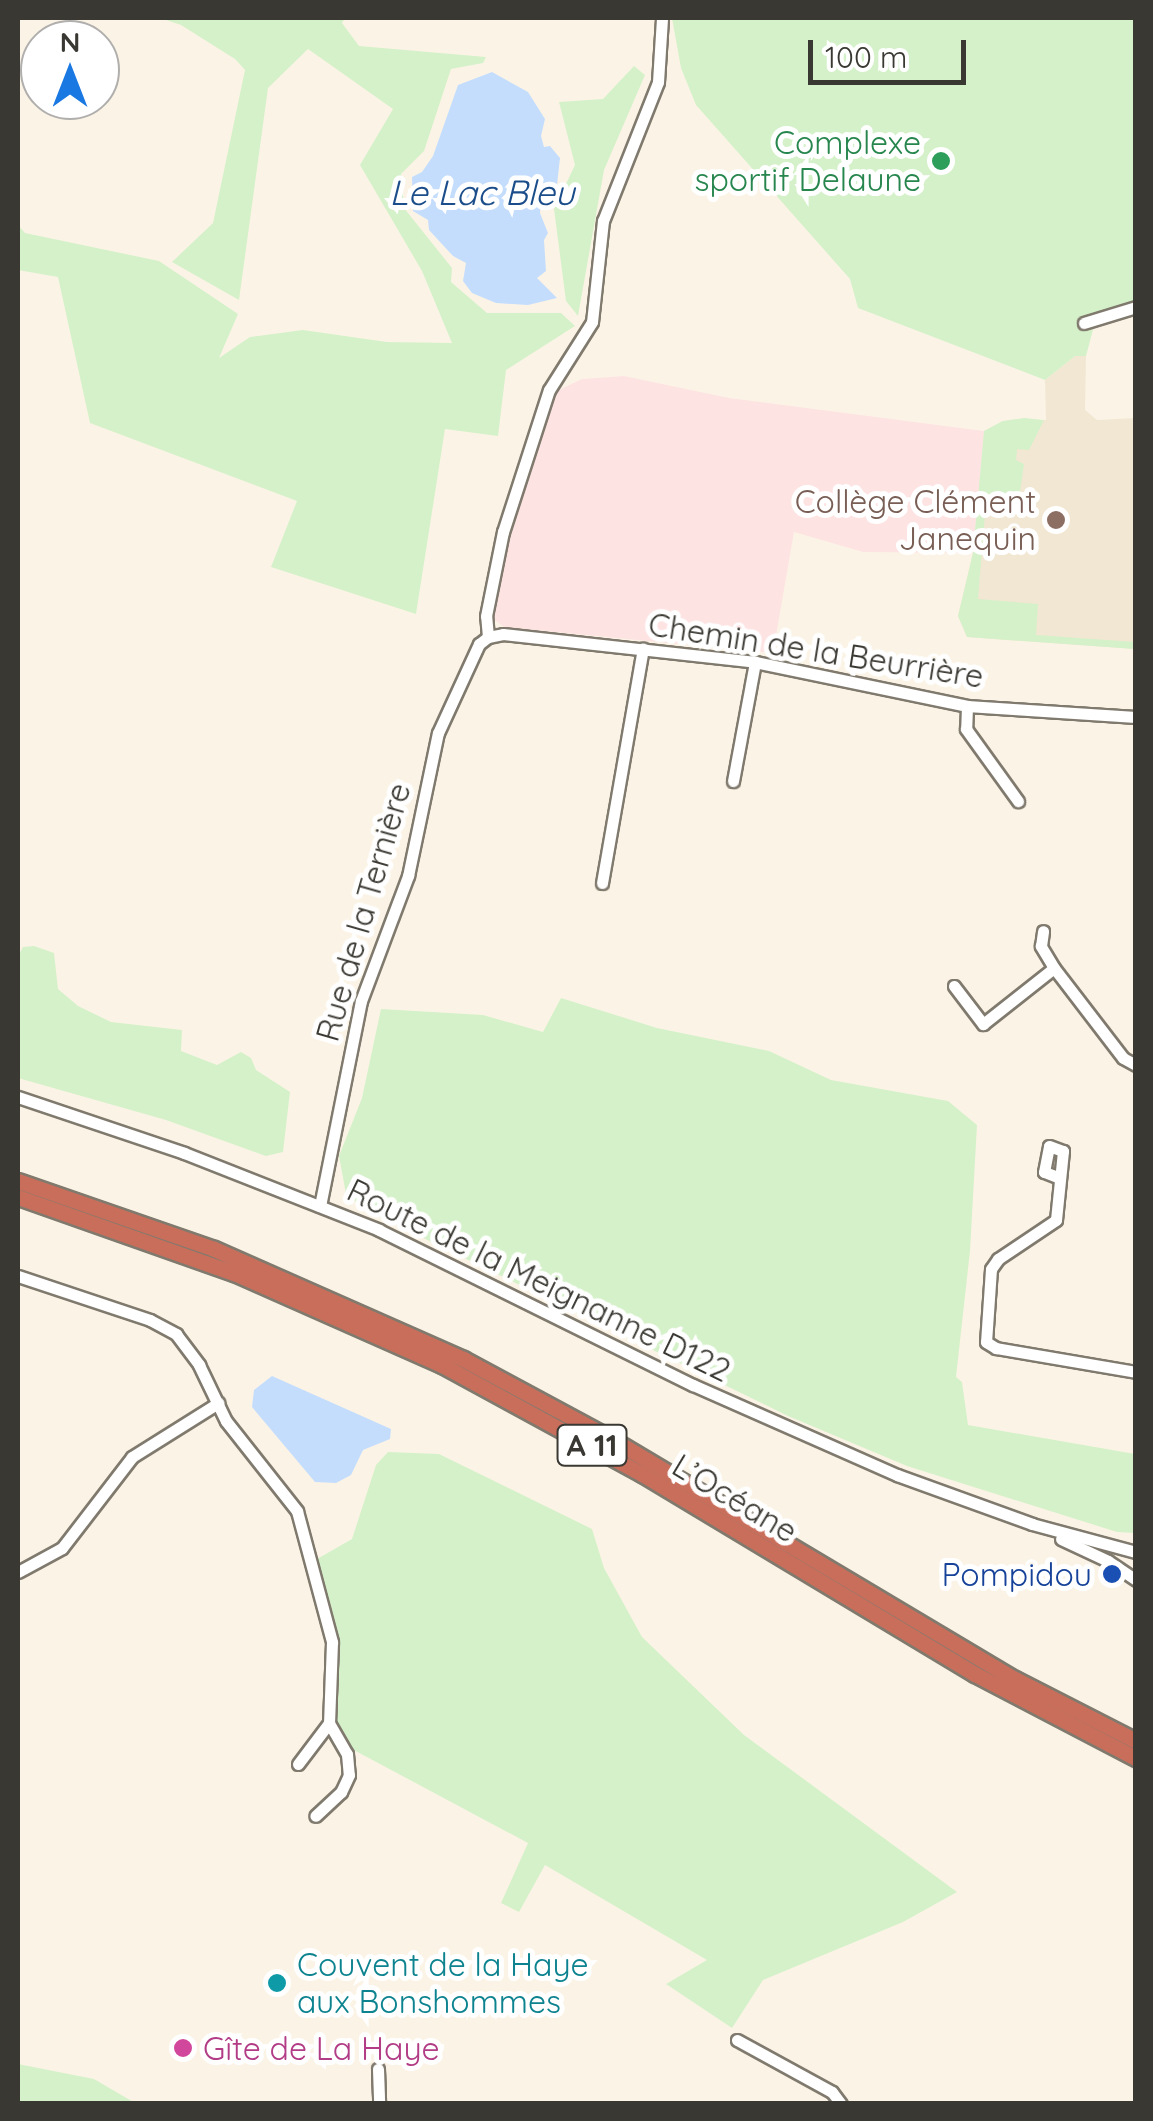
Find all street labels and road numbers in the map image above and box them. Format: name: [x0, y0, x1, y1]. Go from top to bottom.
street label: Chemin de la Beurrière: [646, 605, 986, 695]
street label: Rue de la Ternière: [308, 778, 418, 1046]
street label: Route de la Meignanne D122: [341, 1170, 737, 1390]
road number: A 11: [554, 1420, 630, 1470]
street label: L’Océane: [666, 1446, 804, 1550]

